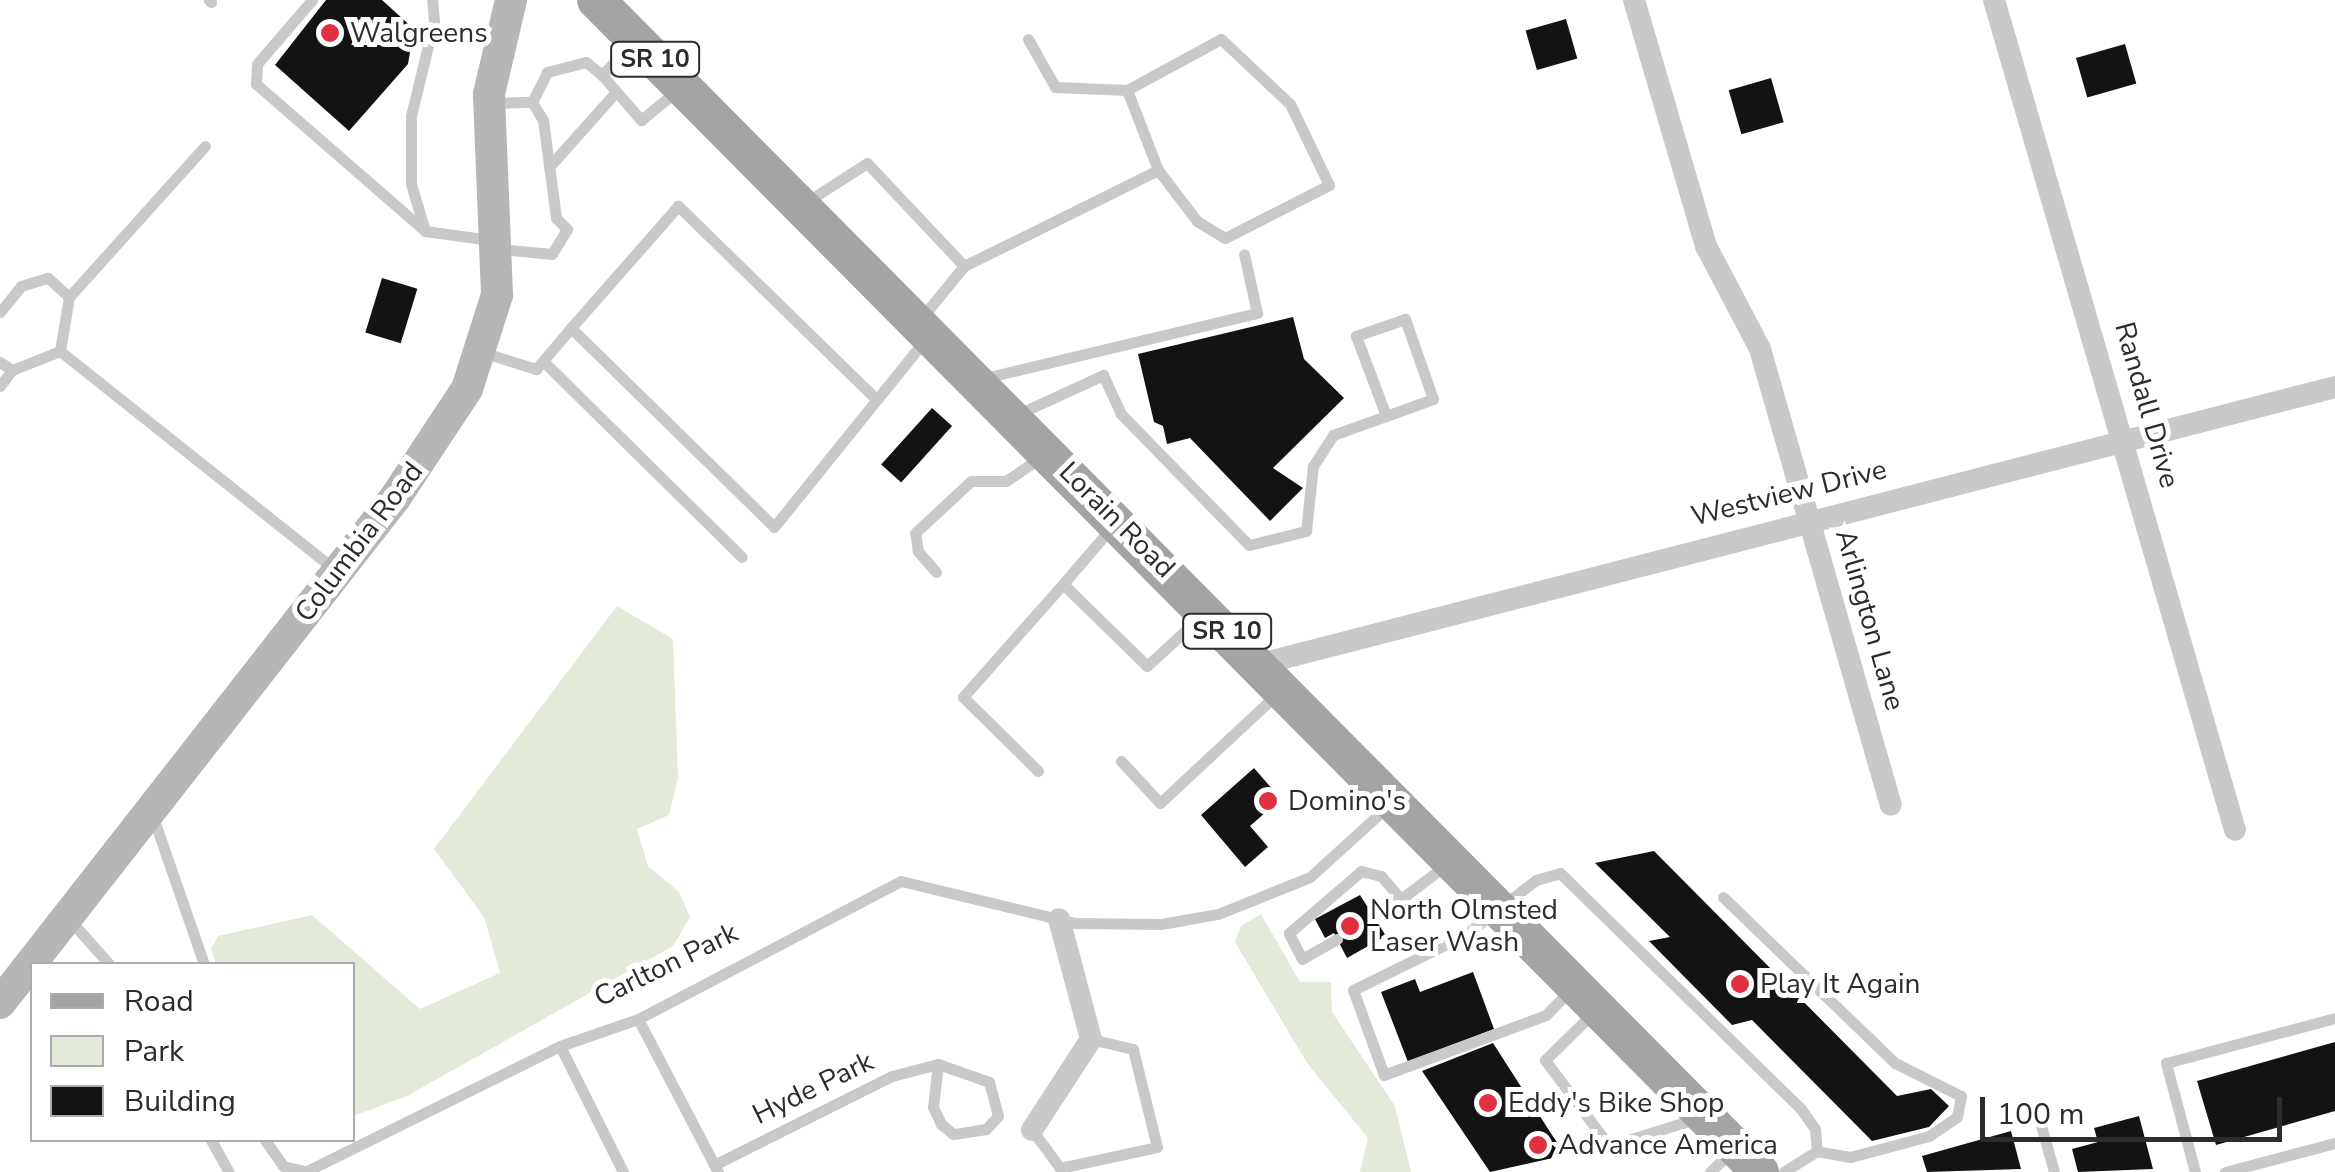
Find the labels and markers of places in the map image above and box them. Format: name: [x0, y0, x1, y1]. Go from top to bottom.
place label: Walgreens: [350, 16, 488, 50]
marker: Walgreens: [319, 22, 341, 44]
place label: Domino's: [1288, 784, 1406, 818]
marker: Domino's: [1257, 790, 1279, 812]
place label: North Olmsted Laser Wash: [1370, 893, 1558, 959]
marker: North Olmsted Laser Wash: [1339, 915, 1361, 937]
place label: Play It Again: [1760, 967, 1920, 1001]
marker: Play It Again: [1729, 973, 1751, 995]
place label: Eddy's Bike Shop: [1508, 1086, 1724, 1120]
marker: Eddy's Bike Shop: [1477, 1092, 1499, 1114]
place label: Advance America: [1558, 1128, 1778, 1162]
marker: Advance America: [1527, 1134, 1549, 1156]

